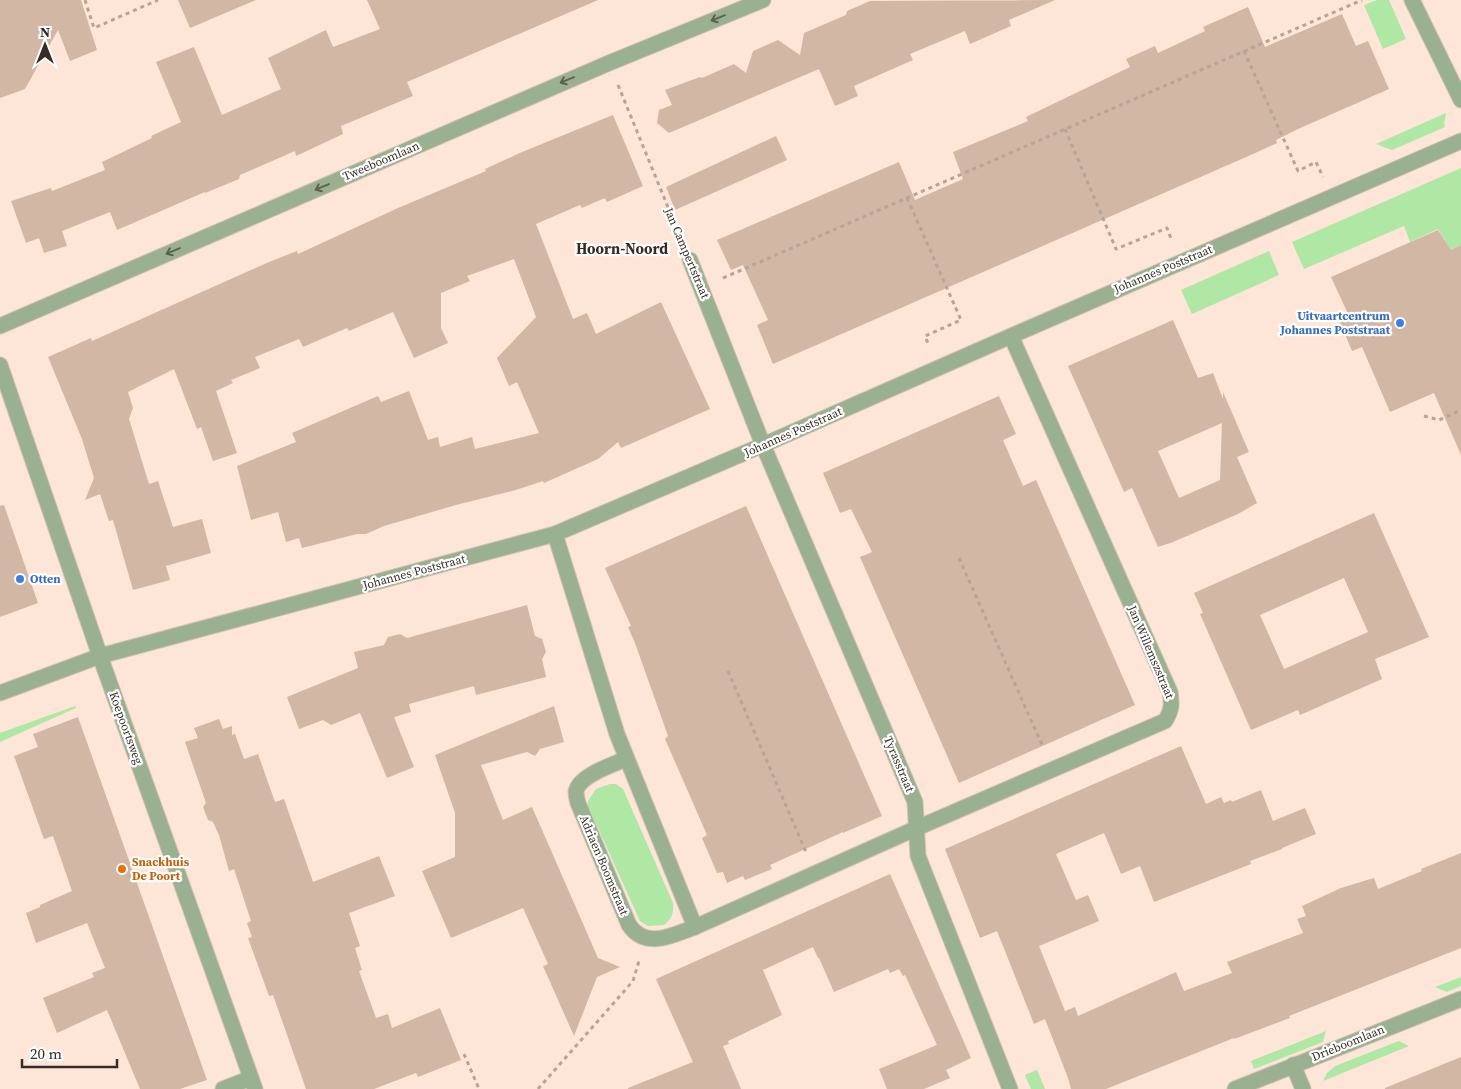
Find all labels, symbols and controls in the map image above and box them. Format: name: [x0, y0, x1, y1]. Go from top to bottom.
one-way arrow: [710, 15, 725, 24]
north arrow: [20, 20, 70, 70]
text: N: [40, 22, 50, 42]
one-way arrow: [560, 76, 575, 86]
street label: Tweeboomlaan: [340, 138, 422, 184]
one-way arrow: [315, 182, 330, 192]
street label: Jan Campertstraat: [660, 204, 713, 301]
district label: Hoorn-Noord: [576, 238, 668, 259]
street label: Johannes Poststraat: [1110, 241, 1215, 297]
one-way arrow: [166, 247, 181, 257]
place label: Uitvaartcentrum Johannes Poststraat: [1279, 308, 1391, 338]
marker: Uitvaartcentrum Johannes Poststraat: [1394, 317, 1406, 329]
street label: Johannes Poststraat: [741, 403, 844, 461]
street label: Johannes Poststraat: [360, 551, 467, 594]
place label: Otten: [30, 571, 61, 587]
marker: Otten: [14, 573, 26, 585]
street label: Jan Willemszstraat: [1124, 602, 1178, 701]
street label: Koepoortsweg: [105, 689, 147, 767]
street label: Tyrasstraat: [880, 734, 918, 795]
street label: Adriaen Boomstraat: [576, 813, 632, 918]
place label: Snackhuis De Poort: [132, 854, 190, 884]
marker: Snackhuis De Poort: [116, 863, 128, 875]
street label: Drieboomlaan: [1309, 1021, 1387, 1065]
scale bar: [22, 1036, 118, 1068]
text: 20 m: [30, 1043, 62, 1064]

